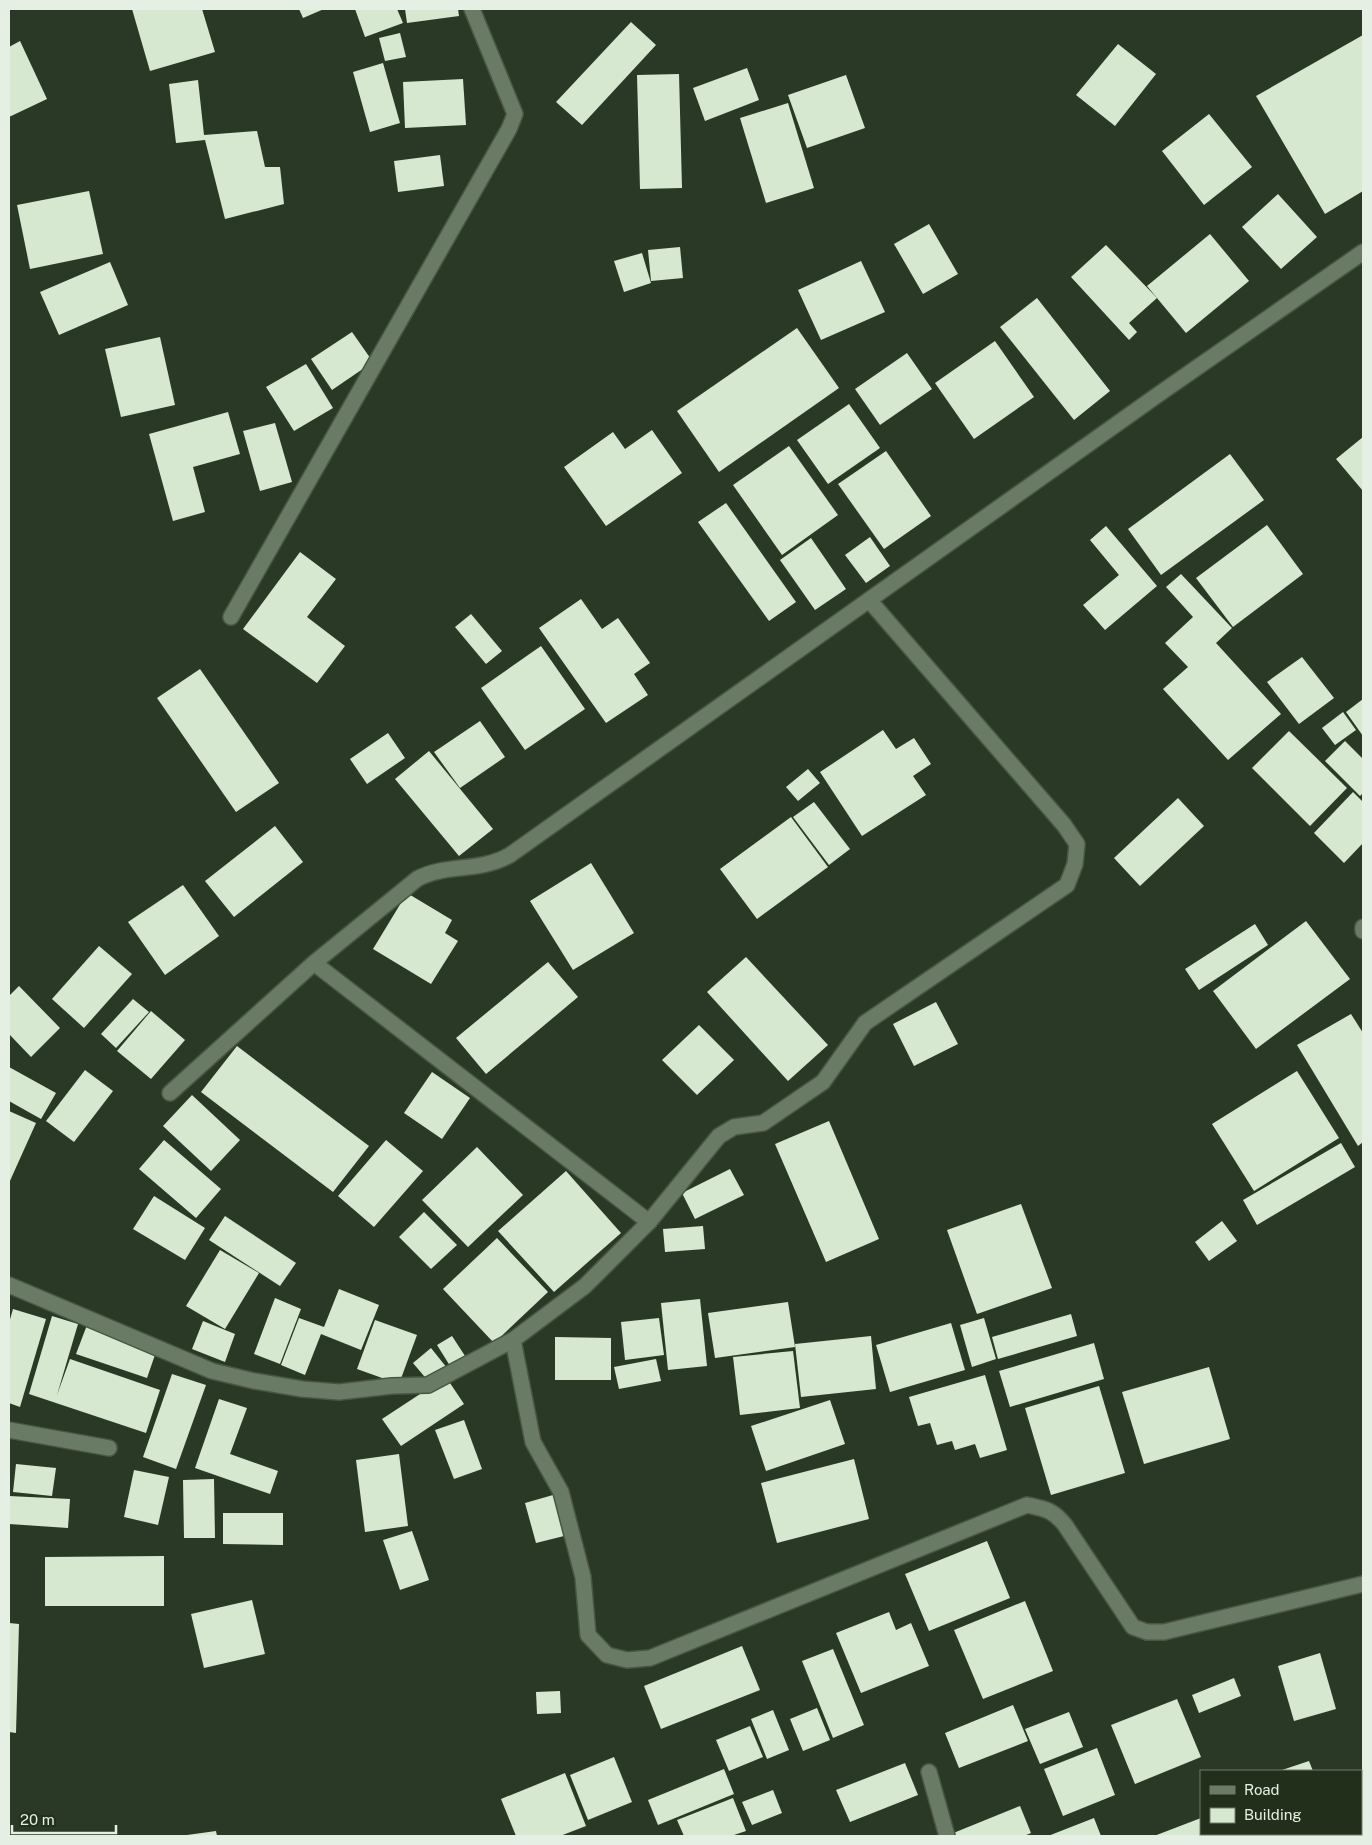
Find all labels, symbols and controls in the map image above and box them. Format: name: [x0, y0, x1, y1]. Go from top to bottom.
legend: [1200, 1770, 1362, 1835]
text: Road: [1244, 1781, 1280, 1798]
scale bar: [12, 1802, 116, 1834]
text: Building: [1244, 1806, 1302, 1823]
text: 20 m: [20, 1811, 55, 1828]

